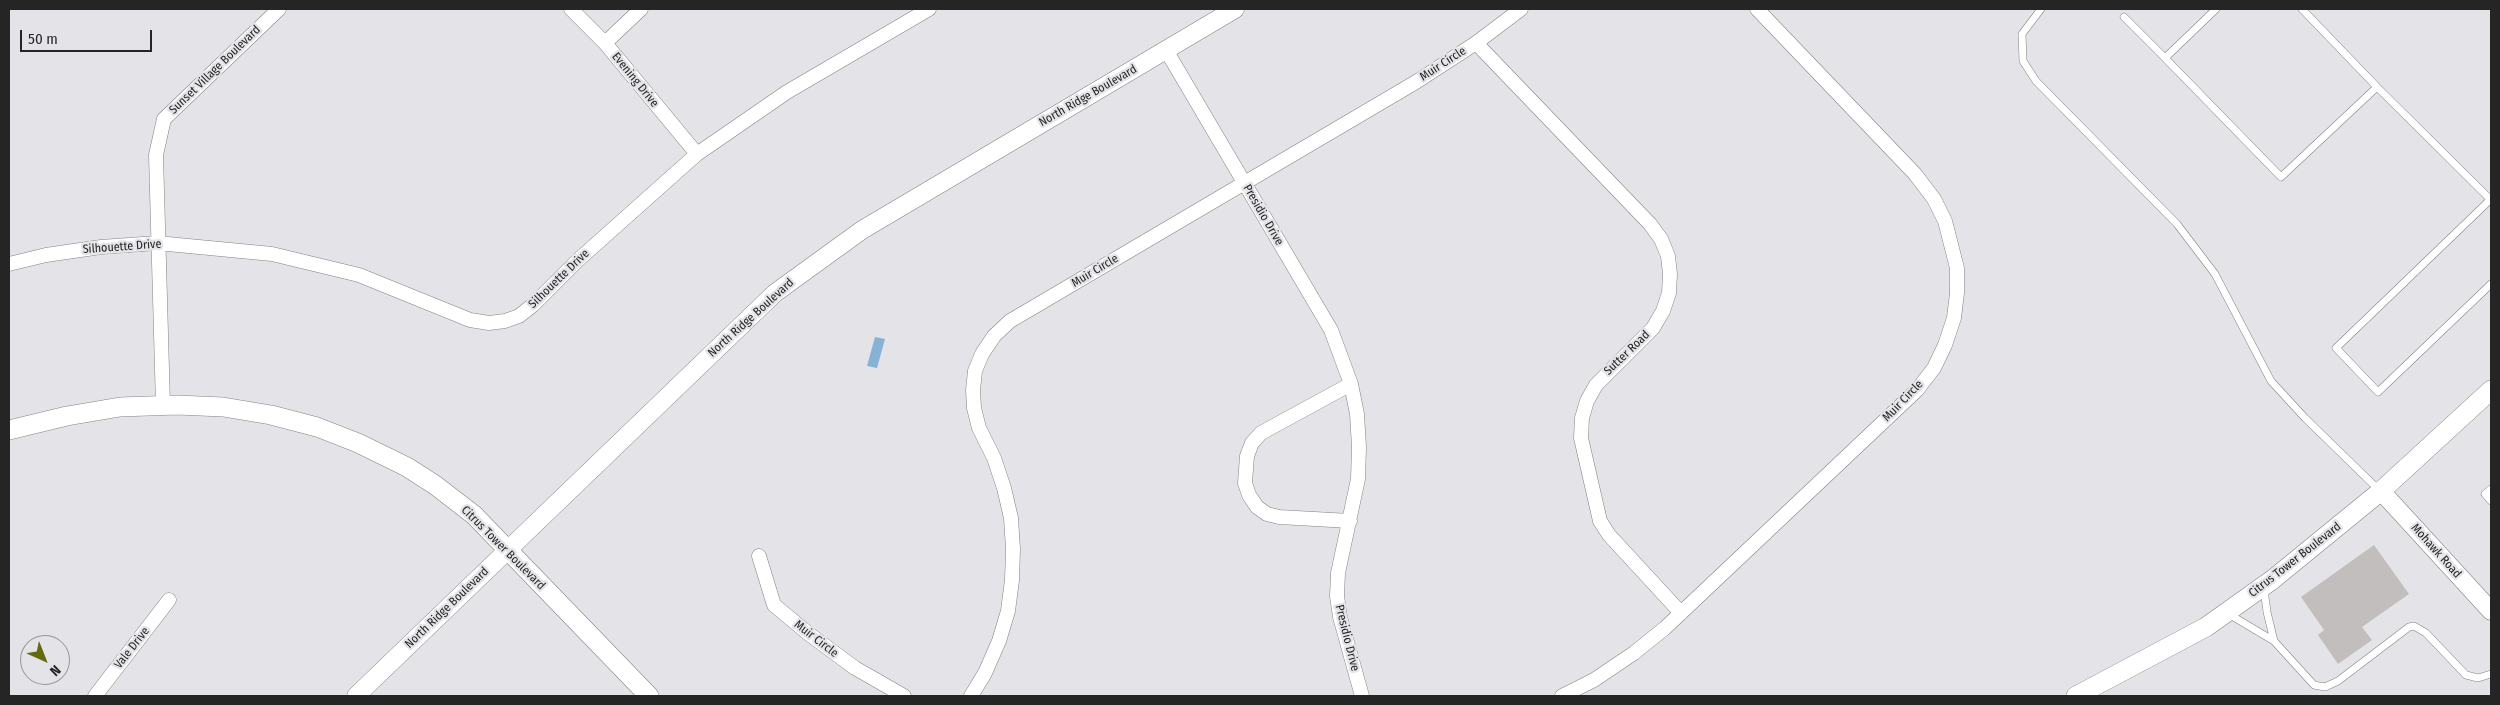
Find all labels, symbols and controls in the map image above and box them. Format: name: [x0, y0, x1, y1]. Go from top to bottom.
scale bar: [22, 20, 155, 52]
street label: Sunset Village Boulevard: [166, 23, 264, 117]
text: 50 m: [28, 30, 58, 48]
street label: Muir Circle: [1417, 44, 1469, 84]
street label: Evening Drive: [609, 50, 661, 110]
street label: North Ridge Boulevard: [1037, 62, 1139, 130]
street label: Presidio Drive: [1240, 182, 1286, 248]
street label: Silhouette Drive: [82, 237, 162, 257]
street label: Silhouette Drive: [526, 246, 592, 312]
street label: Muir Circle: [1069, 251, 1121, 291]
street label: North Ridge Boulevard: [705, 276, 797, 360]
street label: Sutter Road: [1601, 328, 1653, 378]
street label: Muir Circle: [1880, 377, 1926, 425]
street label: Citrus Tower Boulevard: [458, 503, 548, 593]
street label: Citrus Tower Boulevard: [2246, 520, 2344, 600]
street label: Mohawk Road: [2408, 521, 2464, 581]
street label: North Ridge Boulevard: [402, 564, 492, 652]
street label: Presidio Drive: [1332, 603, 1362, 673]
street label: Muir Circle: [791, 617, 841, 661]
street label: Vale Drive: [111, 624, 153, 672]
north arrow: [20, 635, 70, 685]
text: N: [46, 661, 64, 679]

